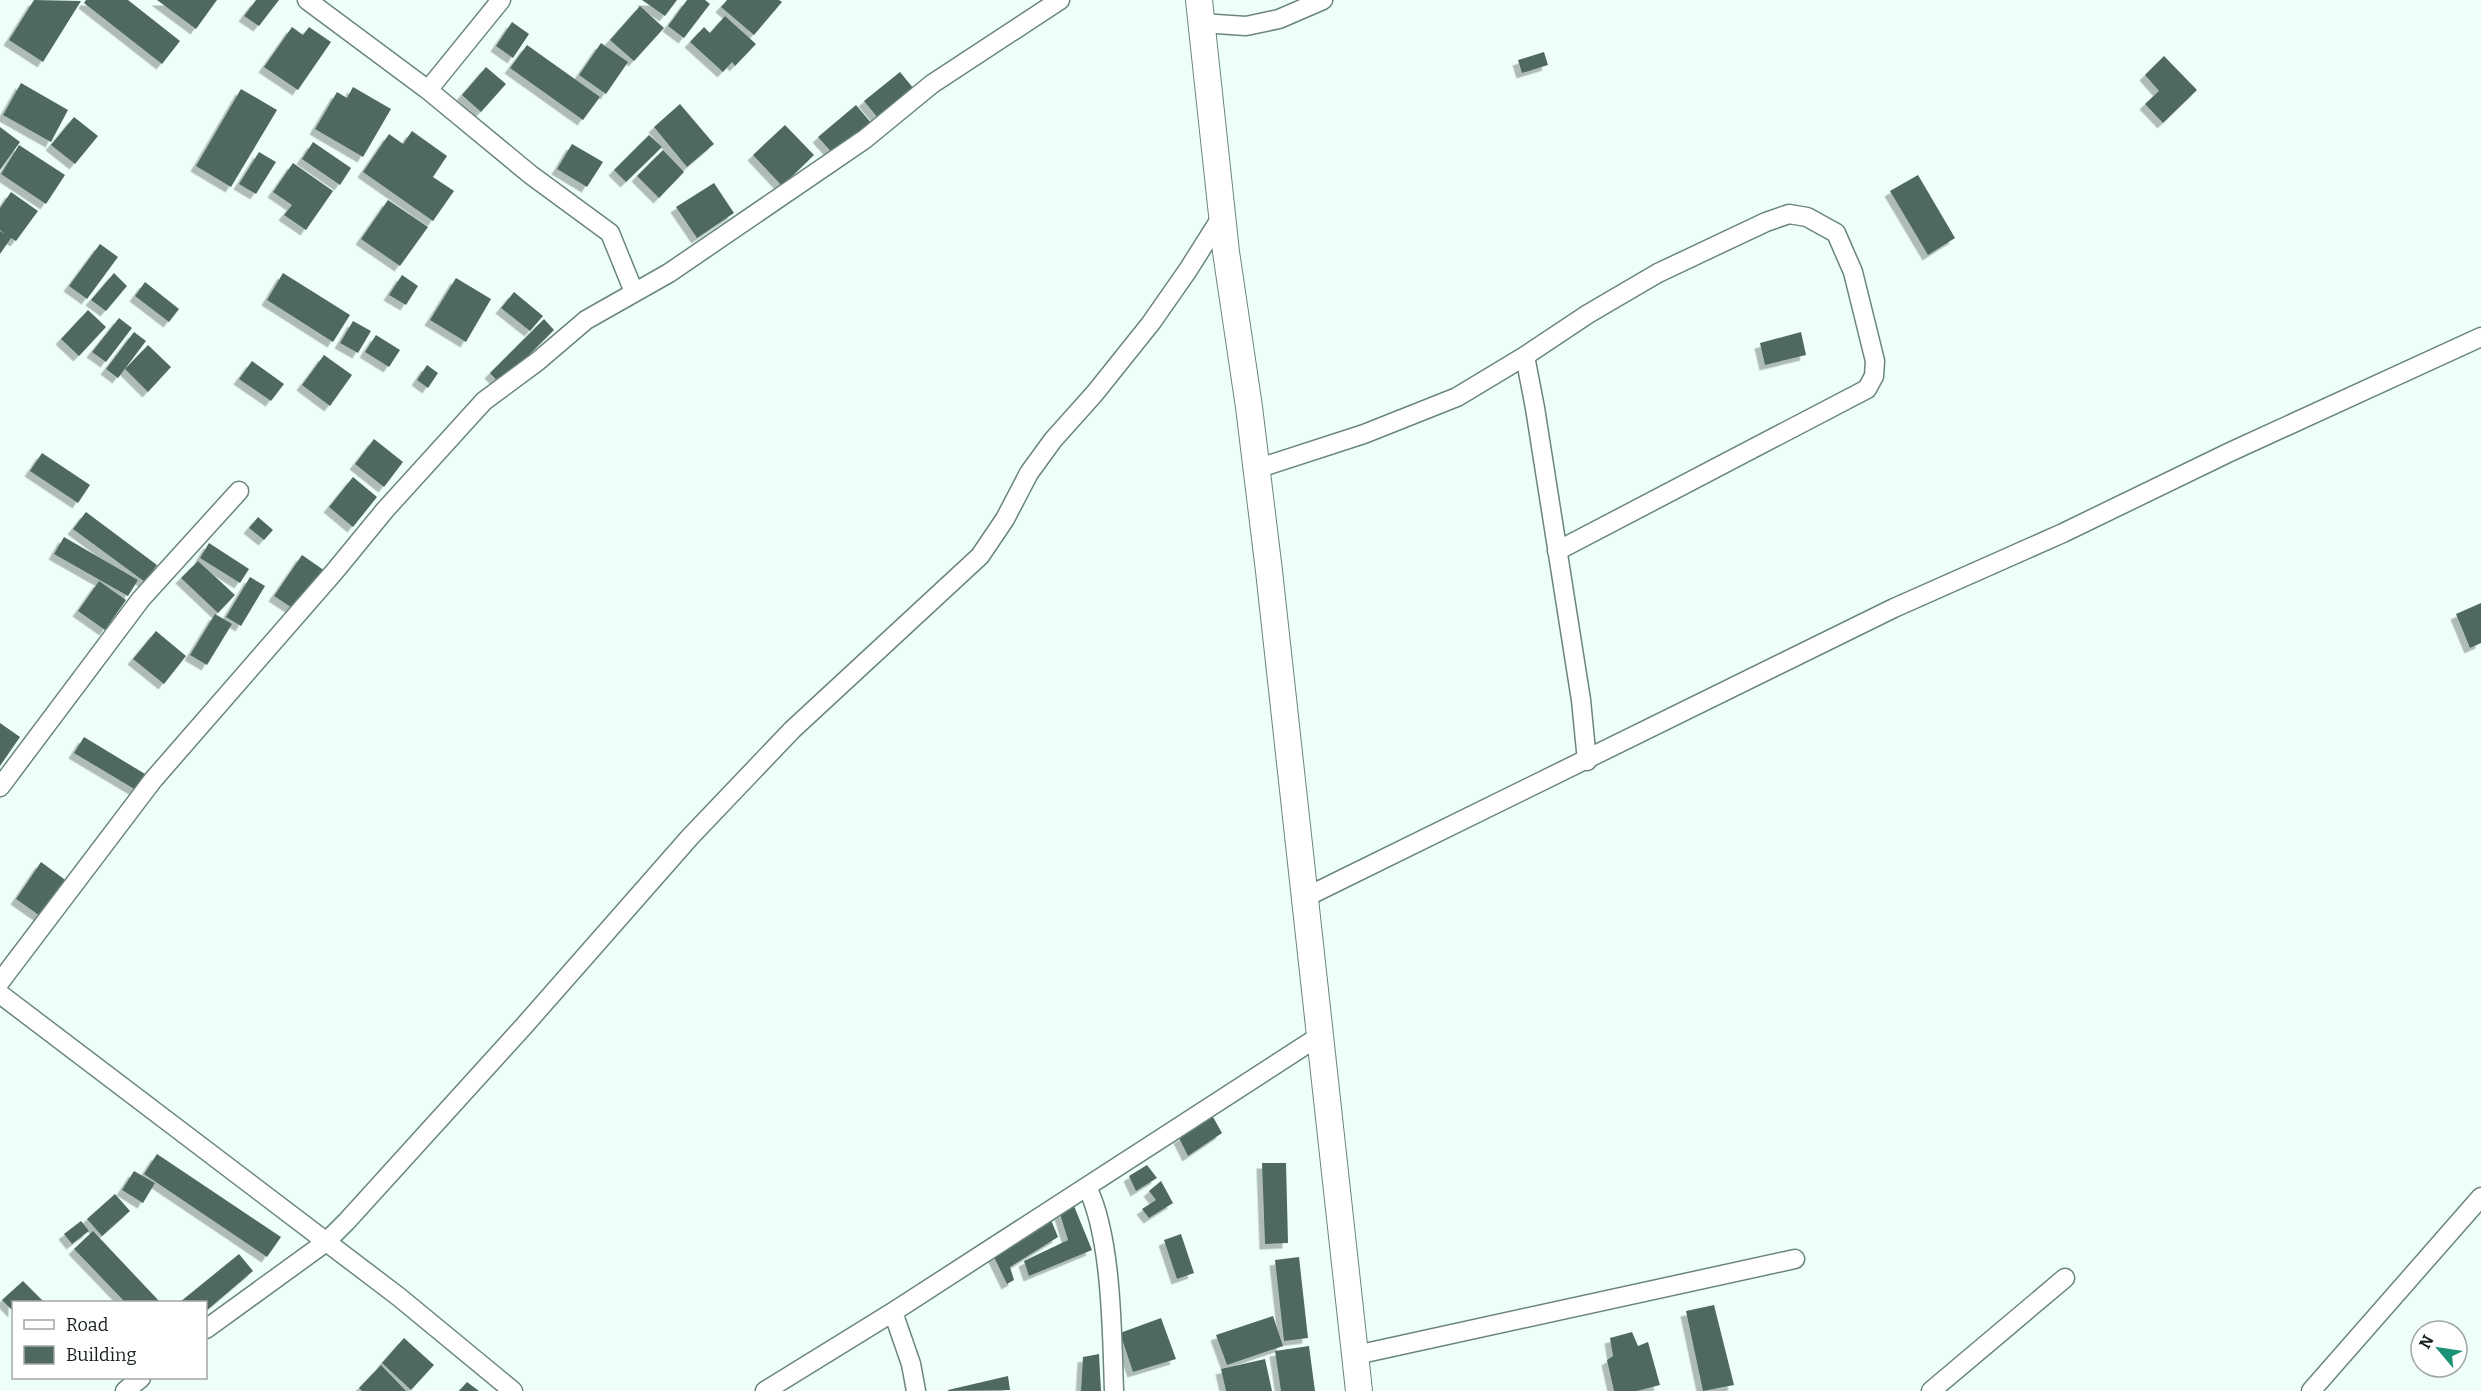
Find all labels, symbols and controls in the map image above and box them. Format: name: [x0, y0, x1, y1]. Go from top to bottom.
legend: [12, 1301, 207, 1379]
text: Road: [66, 1314, 109, 1336]
north arrow: [2409, 1319, 2469, 1379]
text: N: [2415, 1332, 2438, 1352]
text: Building: [66, 1344, 137, 1366]

